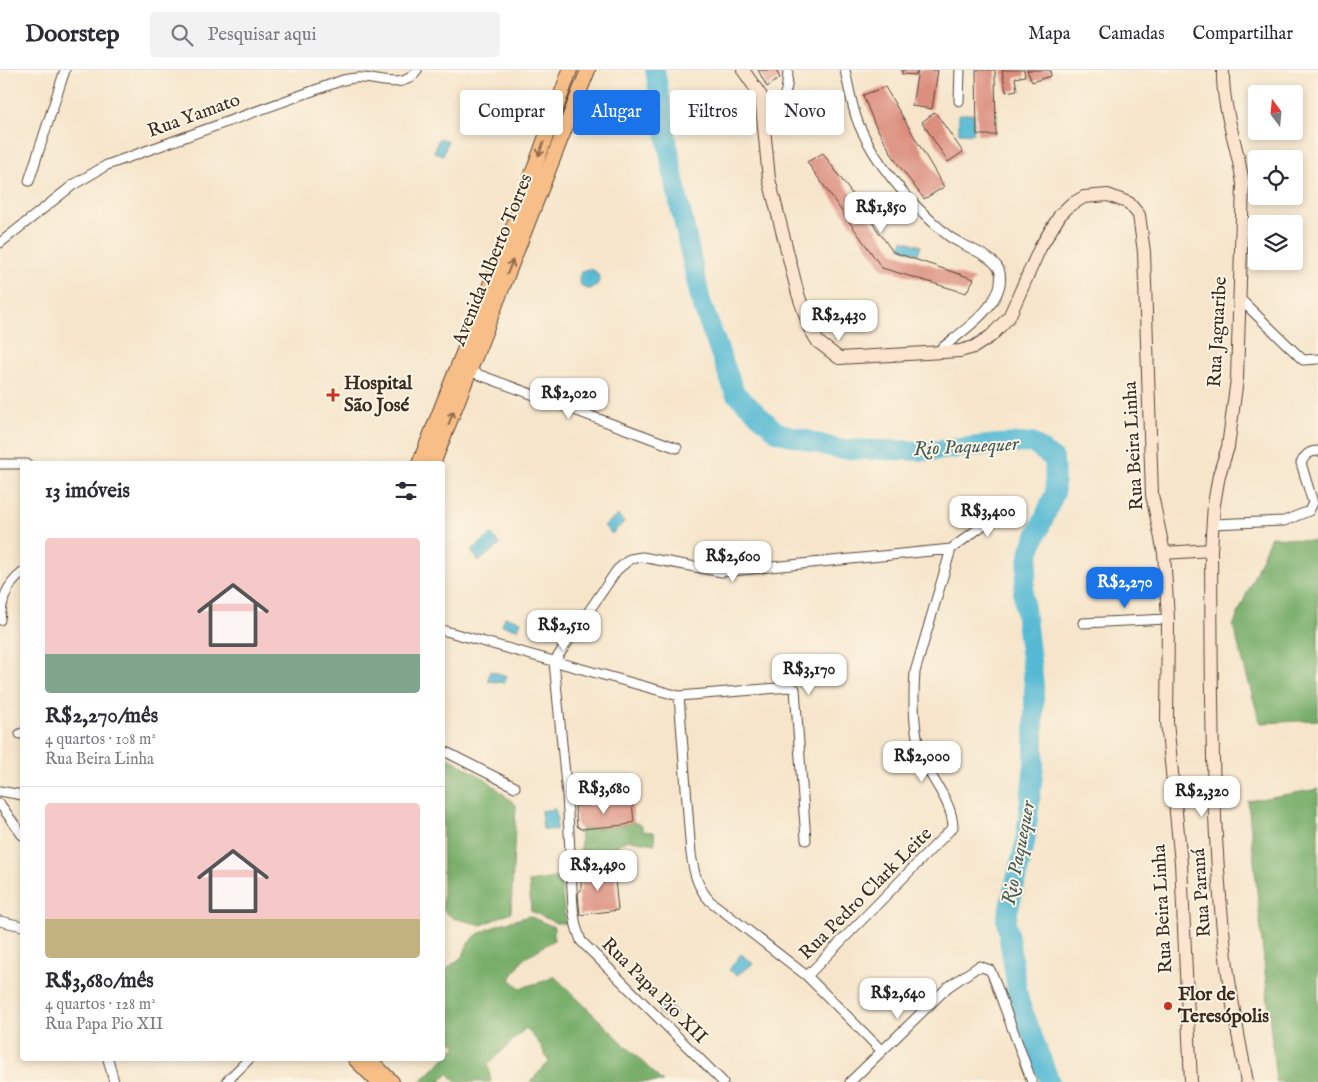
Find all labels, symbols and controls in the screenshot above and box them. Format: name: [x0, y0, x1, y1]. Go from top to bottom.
search box: [150, 12, 500, 57]
text: Doorstep: [25, 19, 120, 50]
icon: search: [168, 21, 196, 49]
text: Pesquisar aqui: [208, 23, 317, 47]
text: Mapa: [1028, 23, 1070, 46]
text: Camadas: [1098, 23, 1164, 46]
text: Compartilhar: [1192, 23, 1293, 46]
north arrow: [1248, 85, 1302, 140]
map controls: [1248, 85, 1303, 270]
street label: Rua Yamato: [144, 88, 244, 144]
chip: Comprar: [460, 90, 563, 135]
chip: Alugar: [573, 90, 660, 135]
chip: Filtros: [670, 90, 756, 135]
chip: Novo: [766, 90, 844, 135]
one-way arrow: [536, 141, 545, 156]
button: locate: [1248, 150, 1303, 205]
street label: Avenida Alberto Torres: [447, 170, 539, 351]
pin: R$1,850: [835, 191, 927, 234]
text: R$1,850: [855, 198, 907, 218]
button: layers: [1248, 215, 1303, 270]
one-way arrow: [506, 260, 515, 275]
street label: Rua Jaguaribe: [1203, 276, 1233, 388]
pin: R$2,430: [793, 300, 885, 342]
text: R$2,430: [812, 306, 866, 326]
place label: Hospital São José: [344, 372, 413, 418]
pin: R$2,020: [523, 378, 615, 420]
street label: Rua Beira Linha: [1119, 380, 1149, 511]
text: R$2,020: [541, 384, 597, 404]
marker: Hospital São José: [326, 388, 340, 402]
one-way arrow: [447, 411, 456, 427]
water label: Rio Paquequer: [913, 432, 1020, 462]
icon: filters: [392, 477, 420, 505]
text: 13 imóveis: [45, 478, 130, 505]
pin: R$3,400: [942, 496, 1034, 538]
text: R$3,400: [960, 502, 1016, 522]
pin: R$2,600: [687, 540, 779, 583]
text: R$2,600: [705, 547, 761, 567]
pin: R$2,270: [1079, 566, 1171, 609]
icon: home: [188, 570, 278, 660]
text: R$2,270: [1097, 573, 1153, 593]
pin: R$2,510: [518, 610, 610, 652]
text: R$2,510: [538, 616, 590, 636]
pin: R$3,170: [763, 654, 855, 696]
text: R$3,170: [783, 660, 835, 680]
text: R$2,270/mês: [45, 703, 158, 730]
text: 4 quartos · 108 m²: [45, 730, 156, 750]
pin: R$2,000: [876, 740, 968, 783]
text: R$2,000: [894, 747, 950, 767]
text: Rua Beira Linha: [45, 750, 154, 770]
pin: R$3,680: [558, 772, 650, 815]
pin: R$2,320: [1156, 776, 1248, 818]
text: R$3,680: [578, 779, 630, 799]
text: R$2,320: [1175, 782, 1229, 802]
water label: Rio Paquequer: [997, 798, 1042, 907]
street label: Rua Pedro Clark Leite: [794, 822, 938, 966]
icon: home: [188, 836, 278, 926]
street label: Rua Beira Linha: [1148, 843, 1178, 974]
street label: Rua Paraná: [1187, 847, 1217, 938]
pin: R$2,490: [552, 850, 644, 892]
text: R$2,490: [570, 856, 626, 876]
street label: Rua Papa Pio XII: [596, 933, 712, 1049]
text: R$3,680/mês: [45, 968, 154, 995]
pin: R$2,640: [852, 978, 944, 1020]
place label: Flor de Teresópolis: [1177, 983, 1269, 1029]
text: R$2,640: [870, 984, 926, 1004]
text: 4 quartos · 128 m²: [45, 995, 156, 1015]
marker: Flor de Teresópolis: [1162, 1000, 1174, 1012]
text: Rua Papa Pio XII: [45, 1015, 163, 1035]

